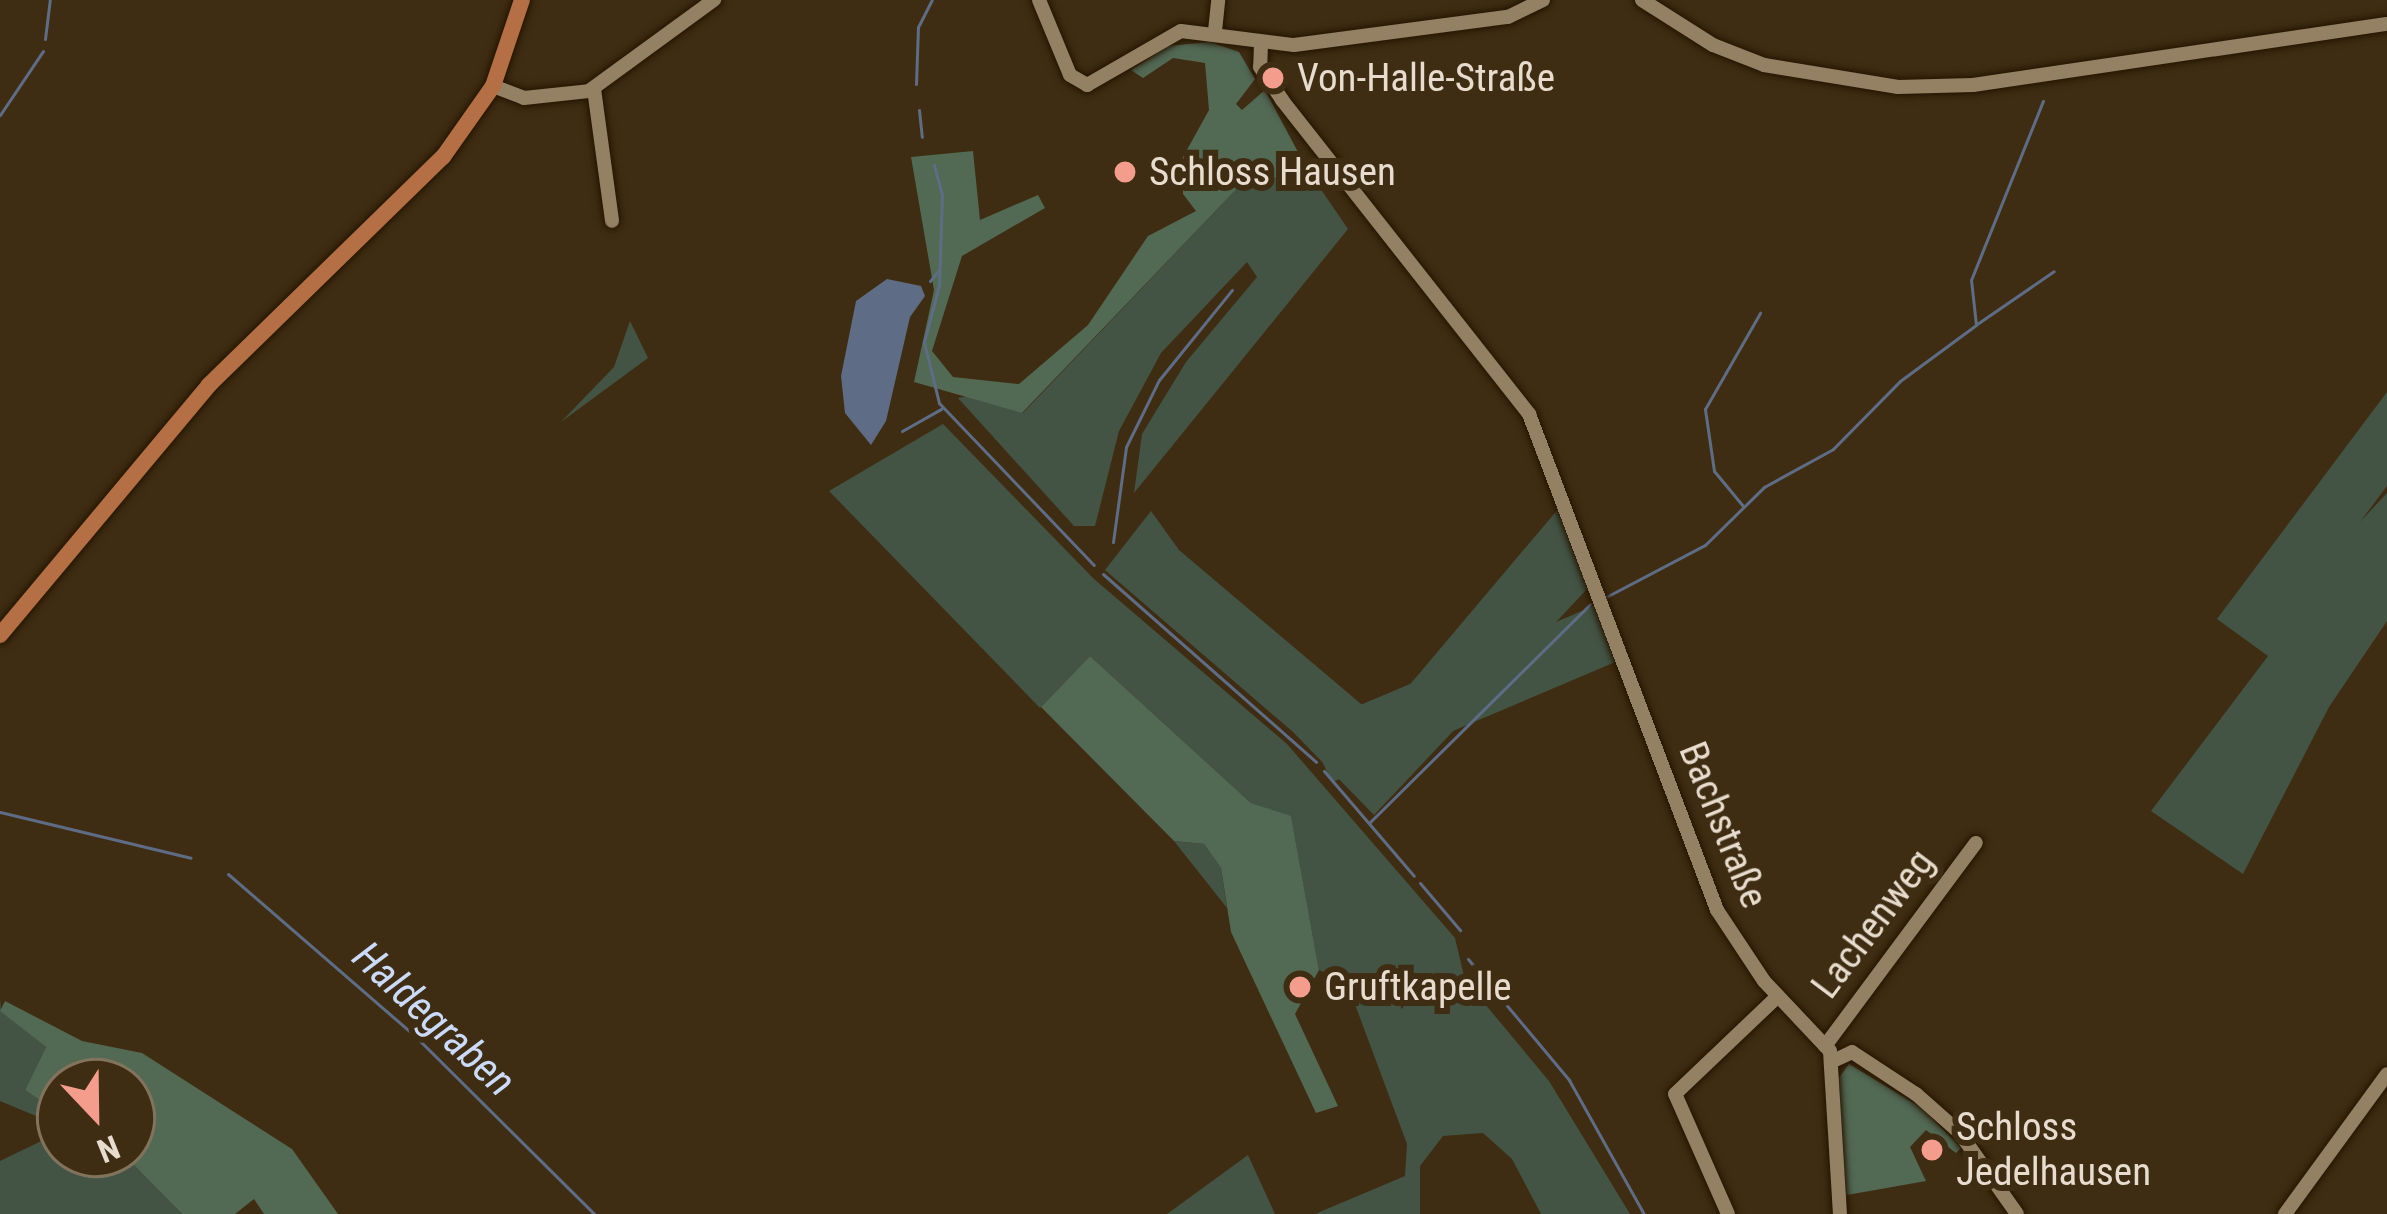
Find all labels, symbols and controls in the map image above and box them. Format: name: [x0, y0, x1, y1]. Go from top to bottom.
place label: Von-Halle-Straße: [1297, 55, 1555, 101]
marker: Von-Halle-Straße: [1260, 65, 1286, 91]
place label: Schloss Hausen: [1149, 149, 1396, 195]
marker: Schloss Hausen: [1112, 159, 1138, 185]
street label: Bachstraße: [1669, 735, 1777, 915]
street label: Lachenweg: [1802, 840, 1944, 1008]
water label: Haldegraben: [342, 931, 526, 1107]
place label: Gruftkapelle: [1324, 964, 1512, 1010]
marker: Gruftkapelle: [1287, 974, 1313, 1000]
north arrow: [36, 1058, 156, 1178]
place label: Schloss Jedelhausen: [1956, 1105, 2151, 1196]
text: N: [92, 1127, 125, 1171]
marker: Schloss Jedelhausen: [1919, 1137, 1945, 1163]

